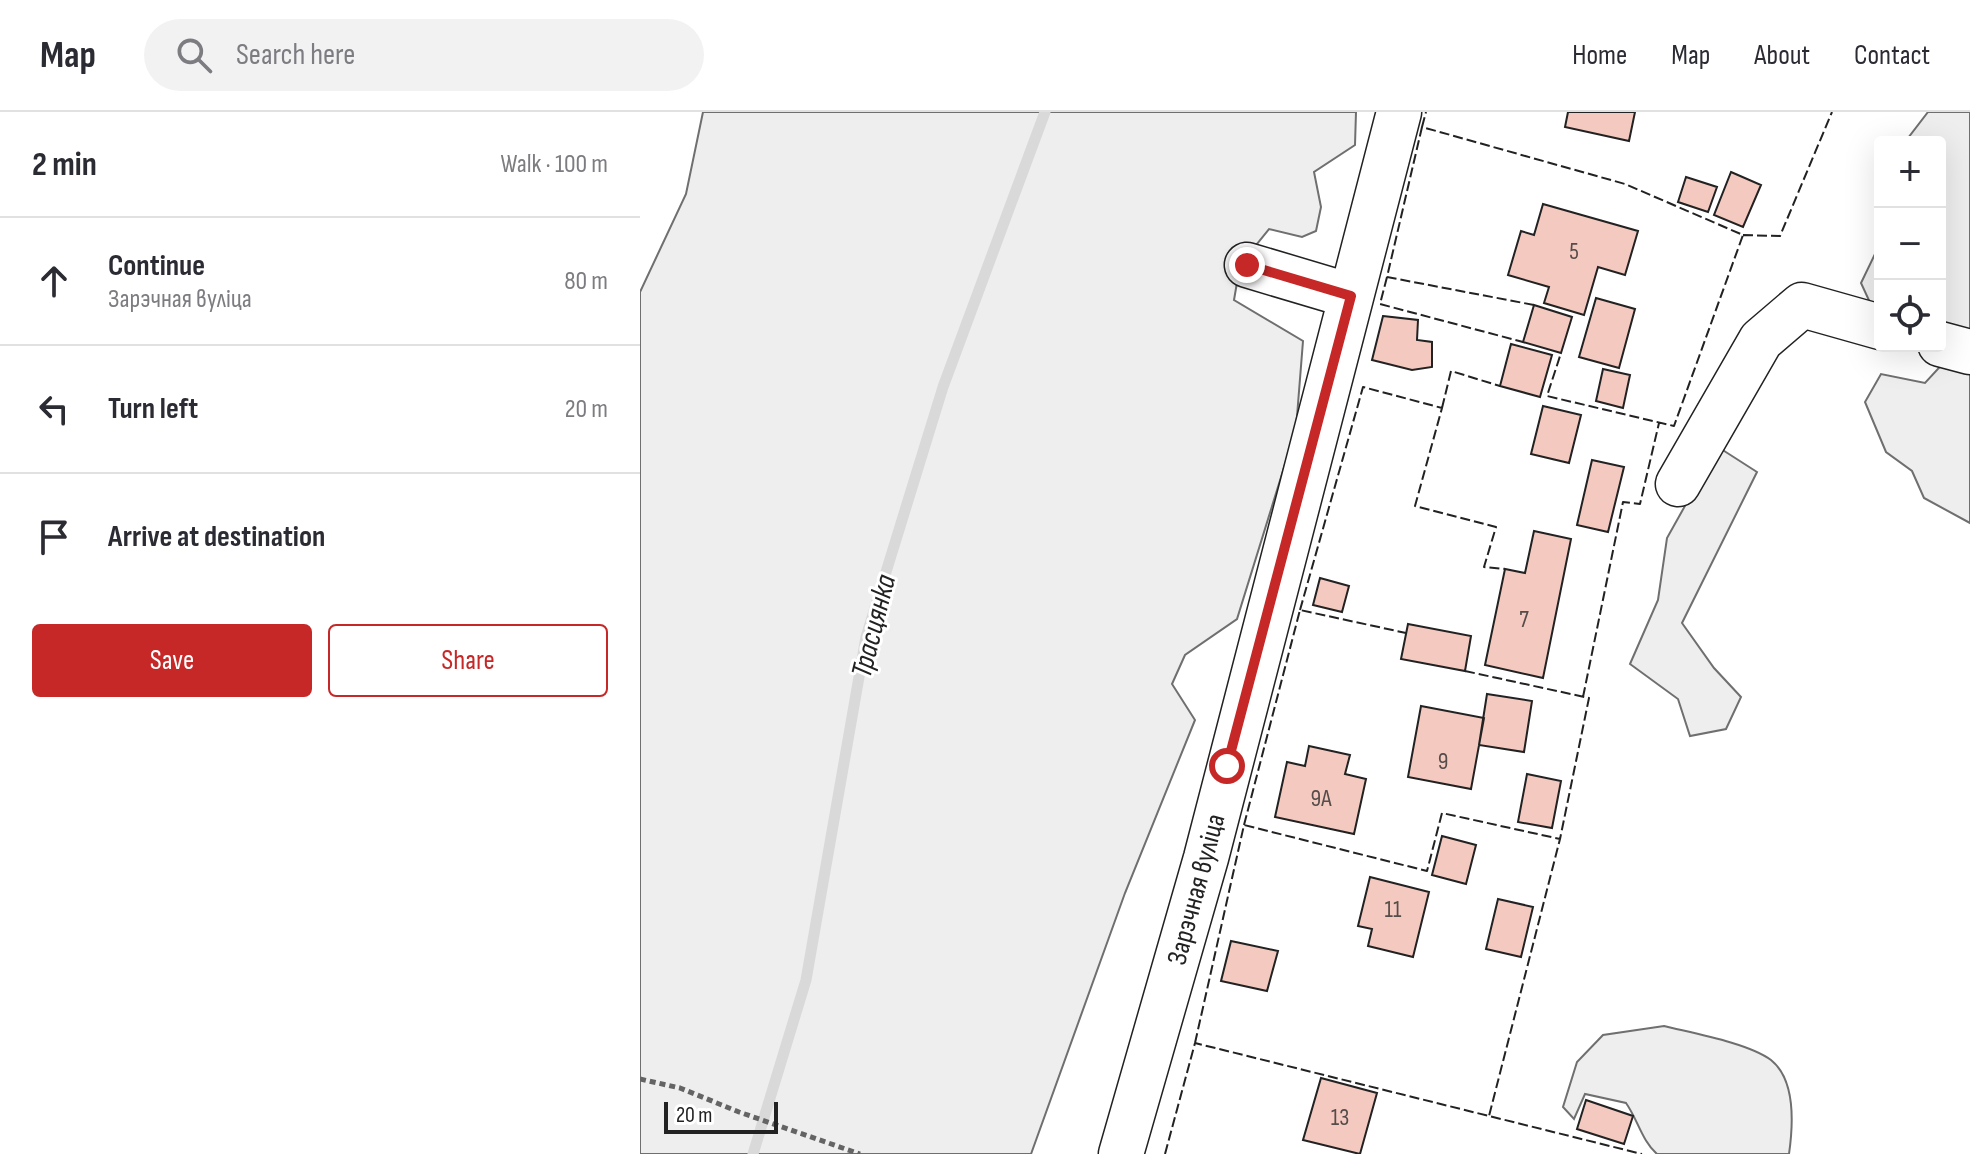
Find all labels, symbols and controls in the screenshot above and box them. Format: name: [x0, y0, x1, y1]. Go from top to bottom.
search box: [144, 19, 704, 91]
text: Map: [40, 33, 96, 78]
icon: search: [172, 33, 216, 77]
text: Search here: [236, 37, 355, 73]
text: Home: [1572, 39, 1627, 72]
text: Map: [1671, 39, 1710, 72]
text: About: [1754, 39, 1810, 72]
text: Contact: [1854, 39, 1930, 72]
map controls: [1874, 136, 1946, 352]
button: +: [1874, 136, 1946, 208]
text: 2 min: [32, 144, 97, 185]
text: Walk · 100 m: [500, 149, 608, 180]
button: −: [1874, 208, 1946, 280]
house number: 5: [1569, 237, 1579, 266]
route end: [1229, 247, 1265, 283]
text: Continue: [108, 248, 205, 284]
icon: ahead: [32, 259, 76, 303]
text: 80 m: [564, 266, 608, 297]
button: locate: [1874, 280, 1946, 352]
text: Зарэчная вуліца: [108, 284, 252, 315]
icon: left: [32, 387, 76, 431]
text: Turn left: [108, 391, 198, 427]
text: 20 m: [565, 394, 608, 425]
icon: arrive: [32, 515, 76, 559]
text: Arrive at destination: [108, 519, 325, 555]
water label: Трасцянка: [844, 571, 904, 682]
house number: 7: [1519, 605, 1529, 634]
button: Save: [32, 624, 312, 697]
button: Share: [328, 624, 608, 697]
house number: 9: [1438, 747, 1448, 776]
route start: [1209, 748, 1245, 784]
house number: 9А: [1311, 784, 1332, 813]
street label: Зарэчная вуліца: [1160, 810, 1232, 968]
house number: 11: [1385, 895, 1402, 924]
scale bar: [664, 1098, 778, 1134]
text: 20 m: [676, 1102, 713, 1129]
house number: 13: [1331, 1103, 1349, 1132]

